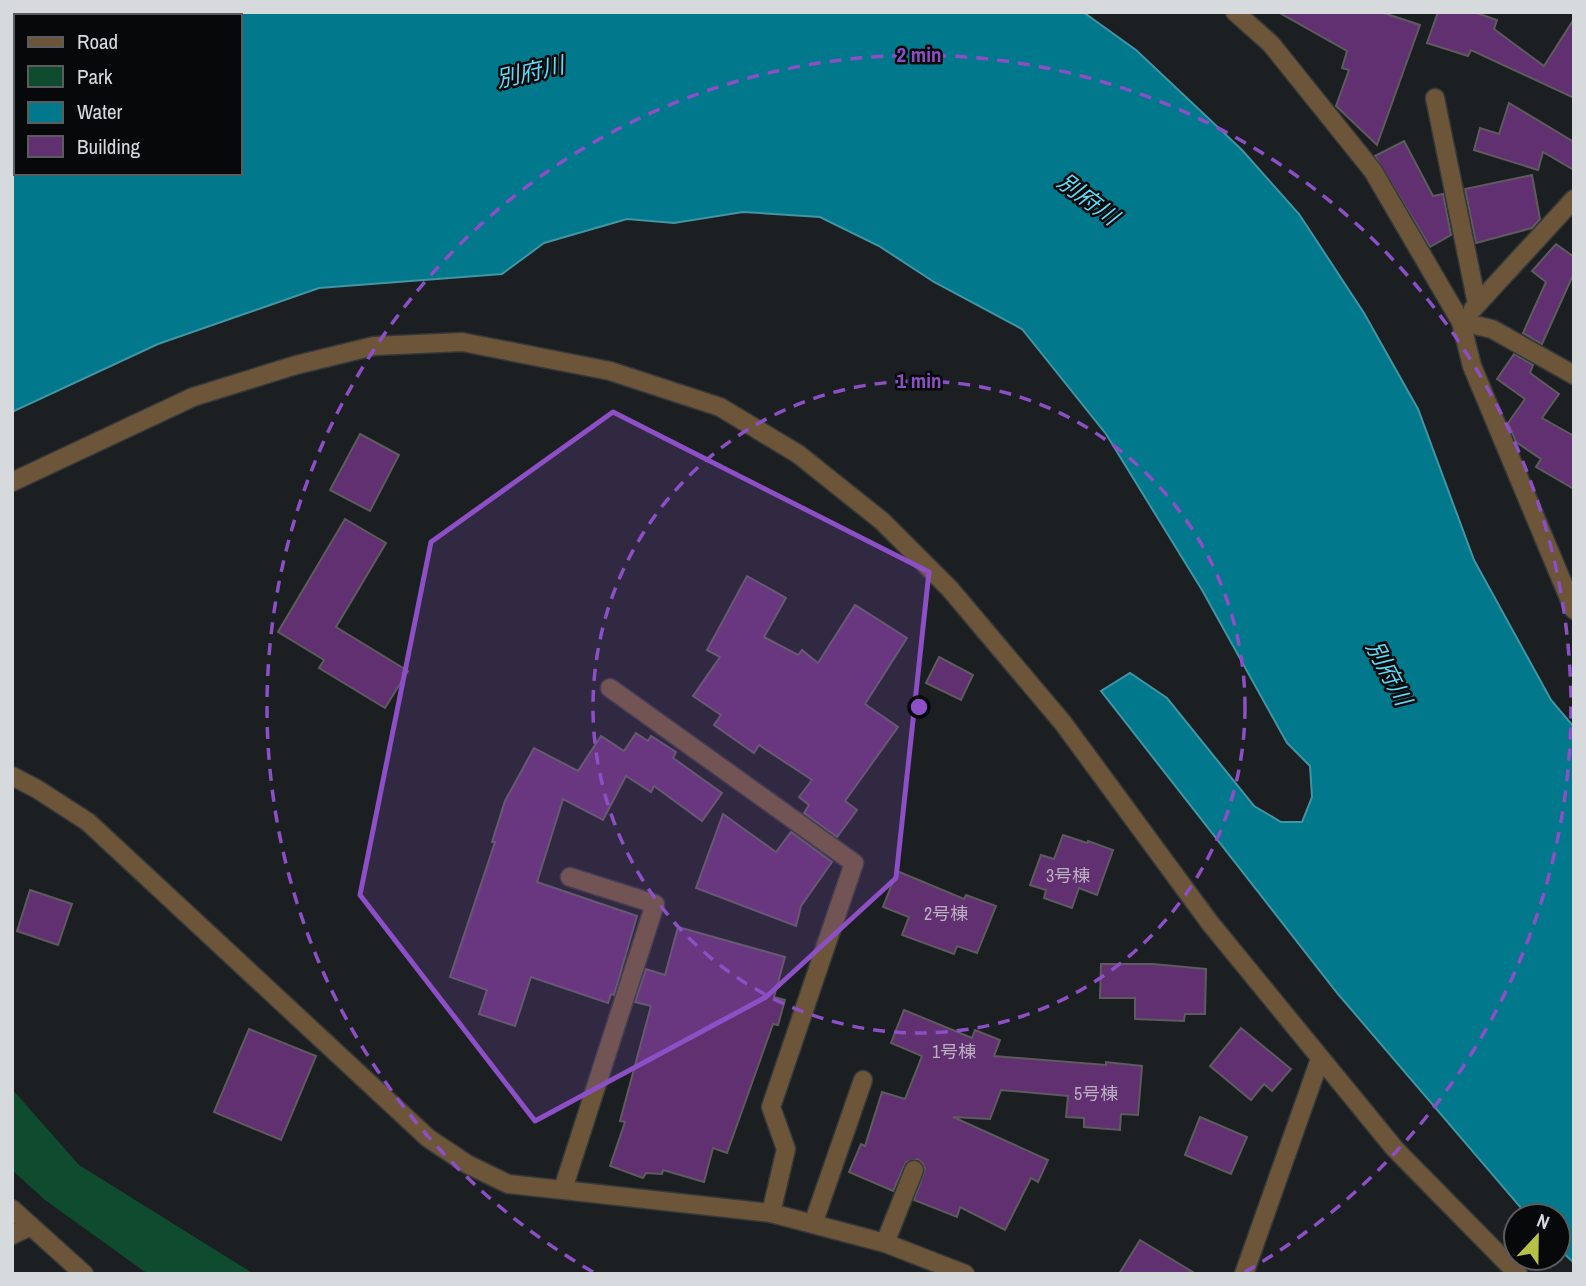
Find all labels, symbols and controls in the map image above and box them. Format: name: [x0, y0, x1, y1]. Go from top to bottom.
legend: [14, 14, 242, 175]
text: Road: [77, 27, 118, 56]
text: 2 min: [897, 40, 941, 69]
water label: 別府川: [493, 48, 570, 94]
text: Park: [77, 62, 113, 91]
text: Water: [77, 97, 123, 126]
text: Building: [77, 132, 141, 161]
water label: 別府川: [1051, 165, 1128, 234]
text: 1 min: [897, 366, 941, 395]
water label: 別府川: [1360, 635, 1421, 713]
centre of rings: [907, 695, 931, 719]
house number: 3号棟: [1046, 863, 1090, 888]
house number: 2号棟: [924, 901, 968, 926]
house number: 1号棟: [932, 1039, 976, 1064]
house number: 5号棟: [1074, 1081, 1118, 1106]
north arrow: [1502, 1202, 1572, 1272]
text: N: [1533, 1207, 1553, 1235]

